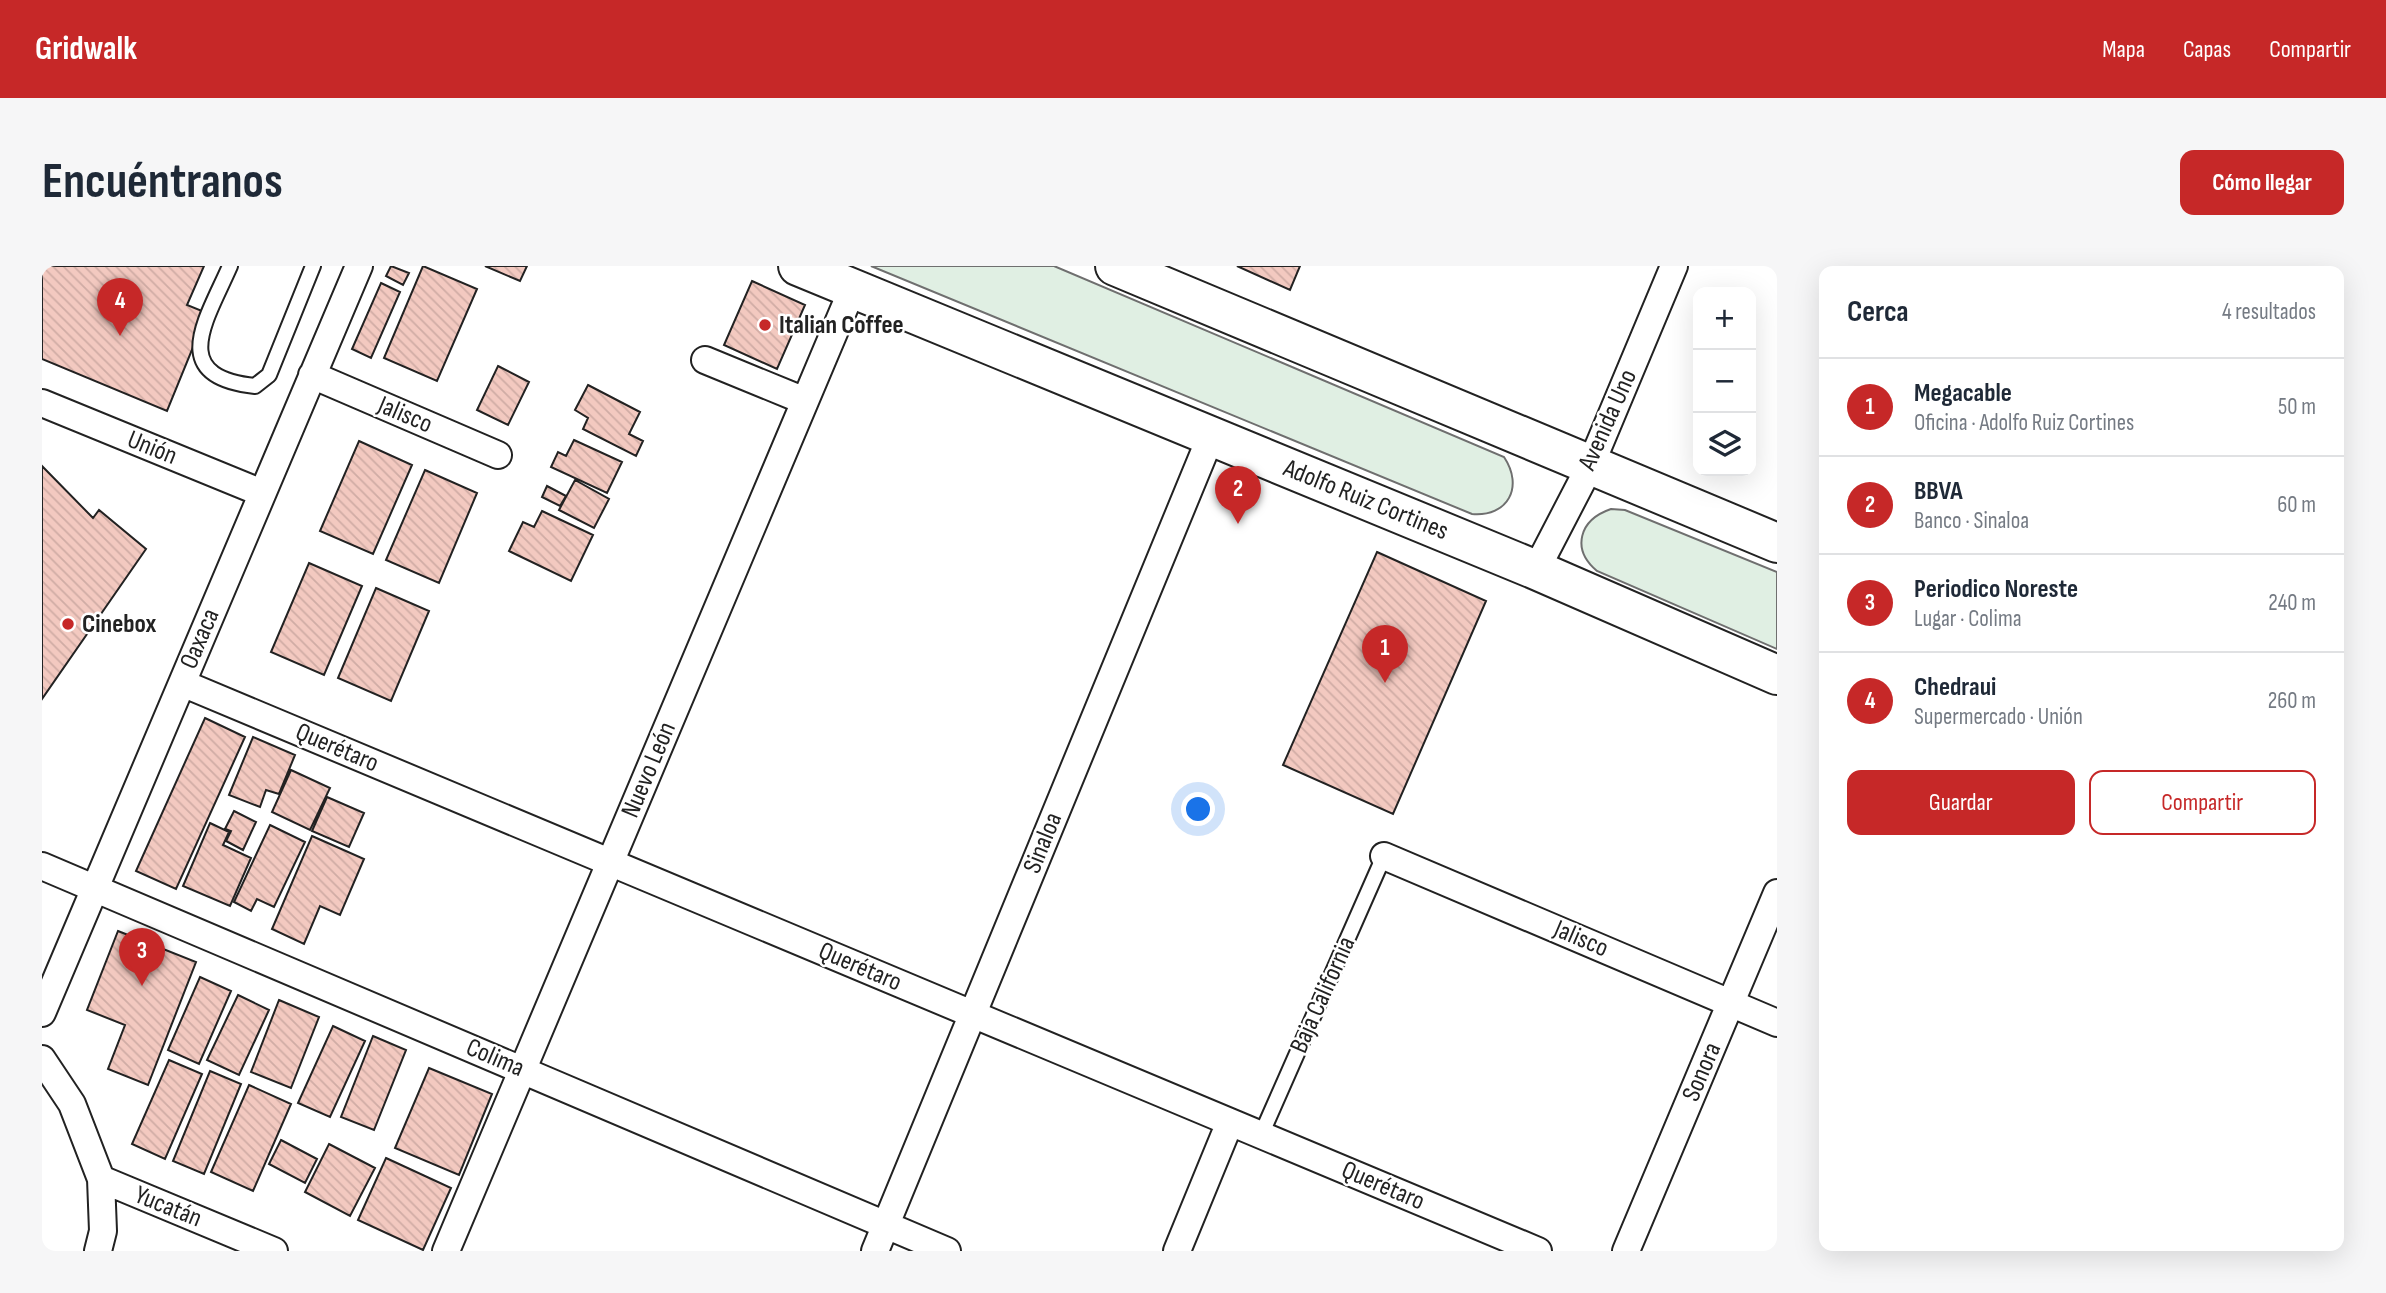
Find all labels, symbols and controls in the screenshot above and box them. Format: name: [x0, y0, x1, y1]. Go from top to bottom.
text: Gridwalk: [35, 29, 137, 69]
text: Mapa: [2102, 35, 2145, 64]
text: Capas: [2183, 35, 2231, 64]
text: Compartir: [2269, 35, 2351, 64]
button: Cómo llegar: [2180, 150, 2344, 215]
text: Encuéntranos: [42, 153, 283, 212]
pin: 4: [97, 278, 143, 336]
map controls: [1693, 287, 1756, 476]
button: +: [1693, 287, 1756, 350]
text: Cerca: [1847, 294, 1909, 330]
text: 4 resultados: [2222, 298, 2316, 326]
place label: Italian Coffee: [779, 310, 904, 341]
marker: Italian Coffee: [757, 317, 773, 333]
button: −: [1693, 350, 1756, 413]
street label: Avenida Uno: [1572, 365, 1644, 476]
text: Megacable: [1914, 378, 2012, 409]
street label: Jalisco: [372, 389, 437, 440]
text: 1: [1865, 393, 1875, 421]
text: 50 m: [2278, 393, 2316, 421]
text: Oficina · Adolfo Ruiz Cortines: [1914, 409, 2134, 437]
button: layers: [1693, 413, 1756, 476]
street label: Unión: [123, 424, 181, 472]
street label: Adolfo Ruiz Cortines: [1278, 452, 1453, 547]
pin: 2: [1215, 466, 1261, 524]
text: BBVA: [1914, 476, 1963, 507]
text: 2: [1865, 491, 1875, 519]
text: 60 m: [2277, 491, 2316, 519]
text: Banco · Sinaloa: [1914, 507, 2029, 535]
text: Periodico Noreste: [1914, 574, 2078, 605]
text: 3: [1865, 589, 1875, 617]
text: 240 m: [2268, 589, 2316, 617]
street label: Oaxaca: [174, 604, 226, 674]
text: Lugar · Colima: [1914, 605, 2022, 633]
place label: Cinebox: [82, 609, 157, 640]
marker: Cinebox: [60, 616, 76, 632]
pin: 1: [1362, 625, 1408, 683]
text: Chedraui: [1914, 672, 1996, 703]
text: 4: [1865, 687, 1875, 715]
text: 260 m: [2268, 687, 2316, 715]
text: Supermercado · Unión: [1914, 703, 2083, 731]
street label: Querétaro: [291, 717, 383, 779]
street label: Nuevo León: [615, 718, 683, 822]
button: Guardar: [1847, 770, 2075, 835]
button: Compartir: [2089, 770, 2316, 835]
your location: [1181, 792, 1215, 826]
street label: Sinaloa: [1017, 808, 1069, 878]
street label: Jalisco: [1548, 913, 1613, 964]
pin: 3: [119, 928, 165, 986]
street label: Baja California: [1284, 932, 1362, 1058]
street label: Querétaro: [814, 936, 906, 998]
street label: Colima: [461, 1032, 529, 1084]
street label: Sonora: [1676, 1038, 1728, 1106]
street label: Querétaro: [1337, 1155, 1429, 1217]
street label: Yucatán: [130, 1180, 206, 1234]

